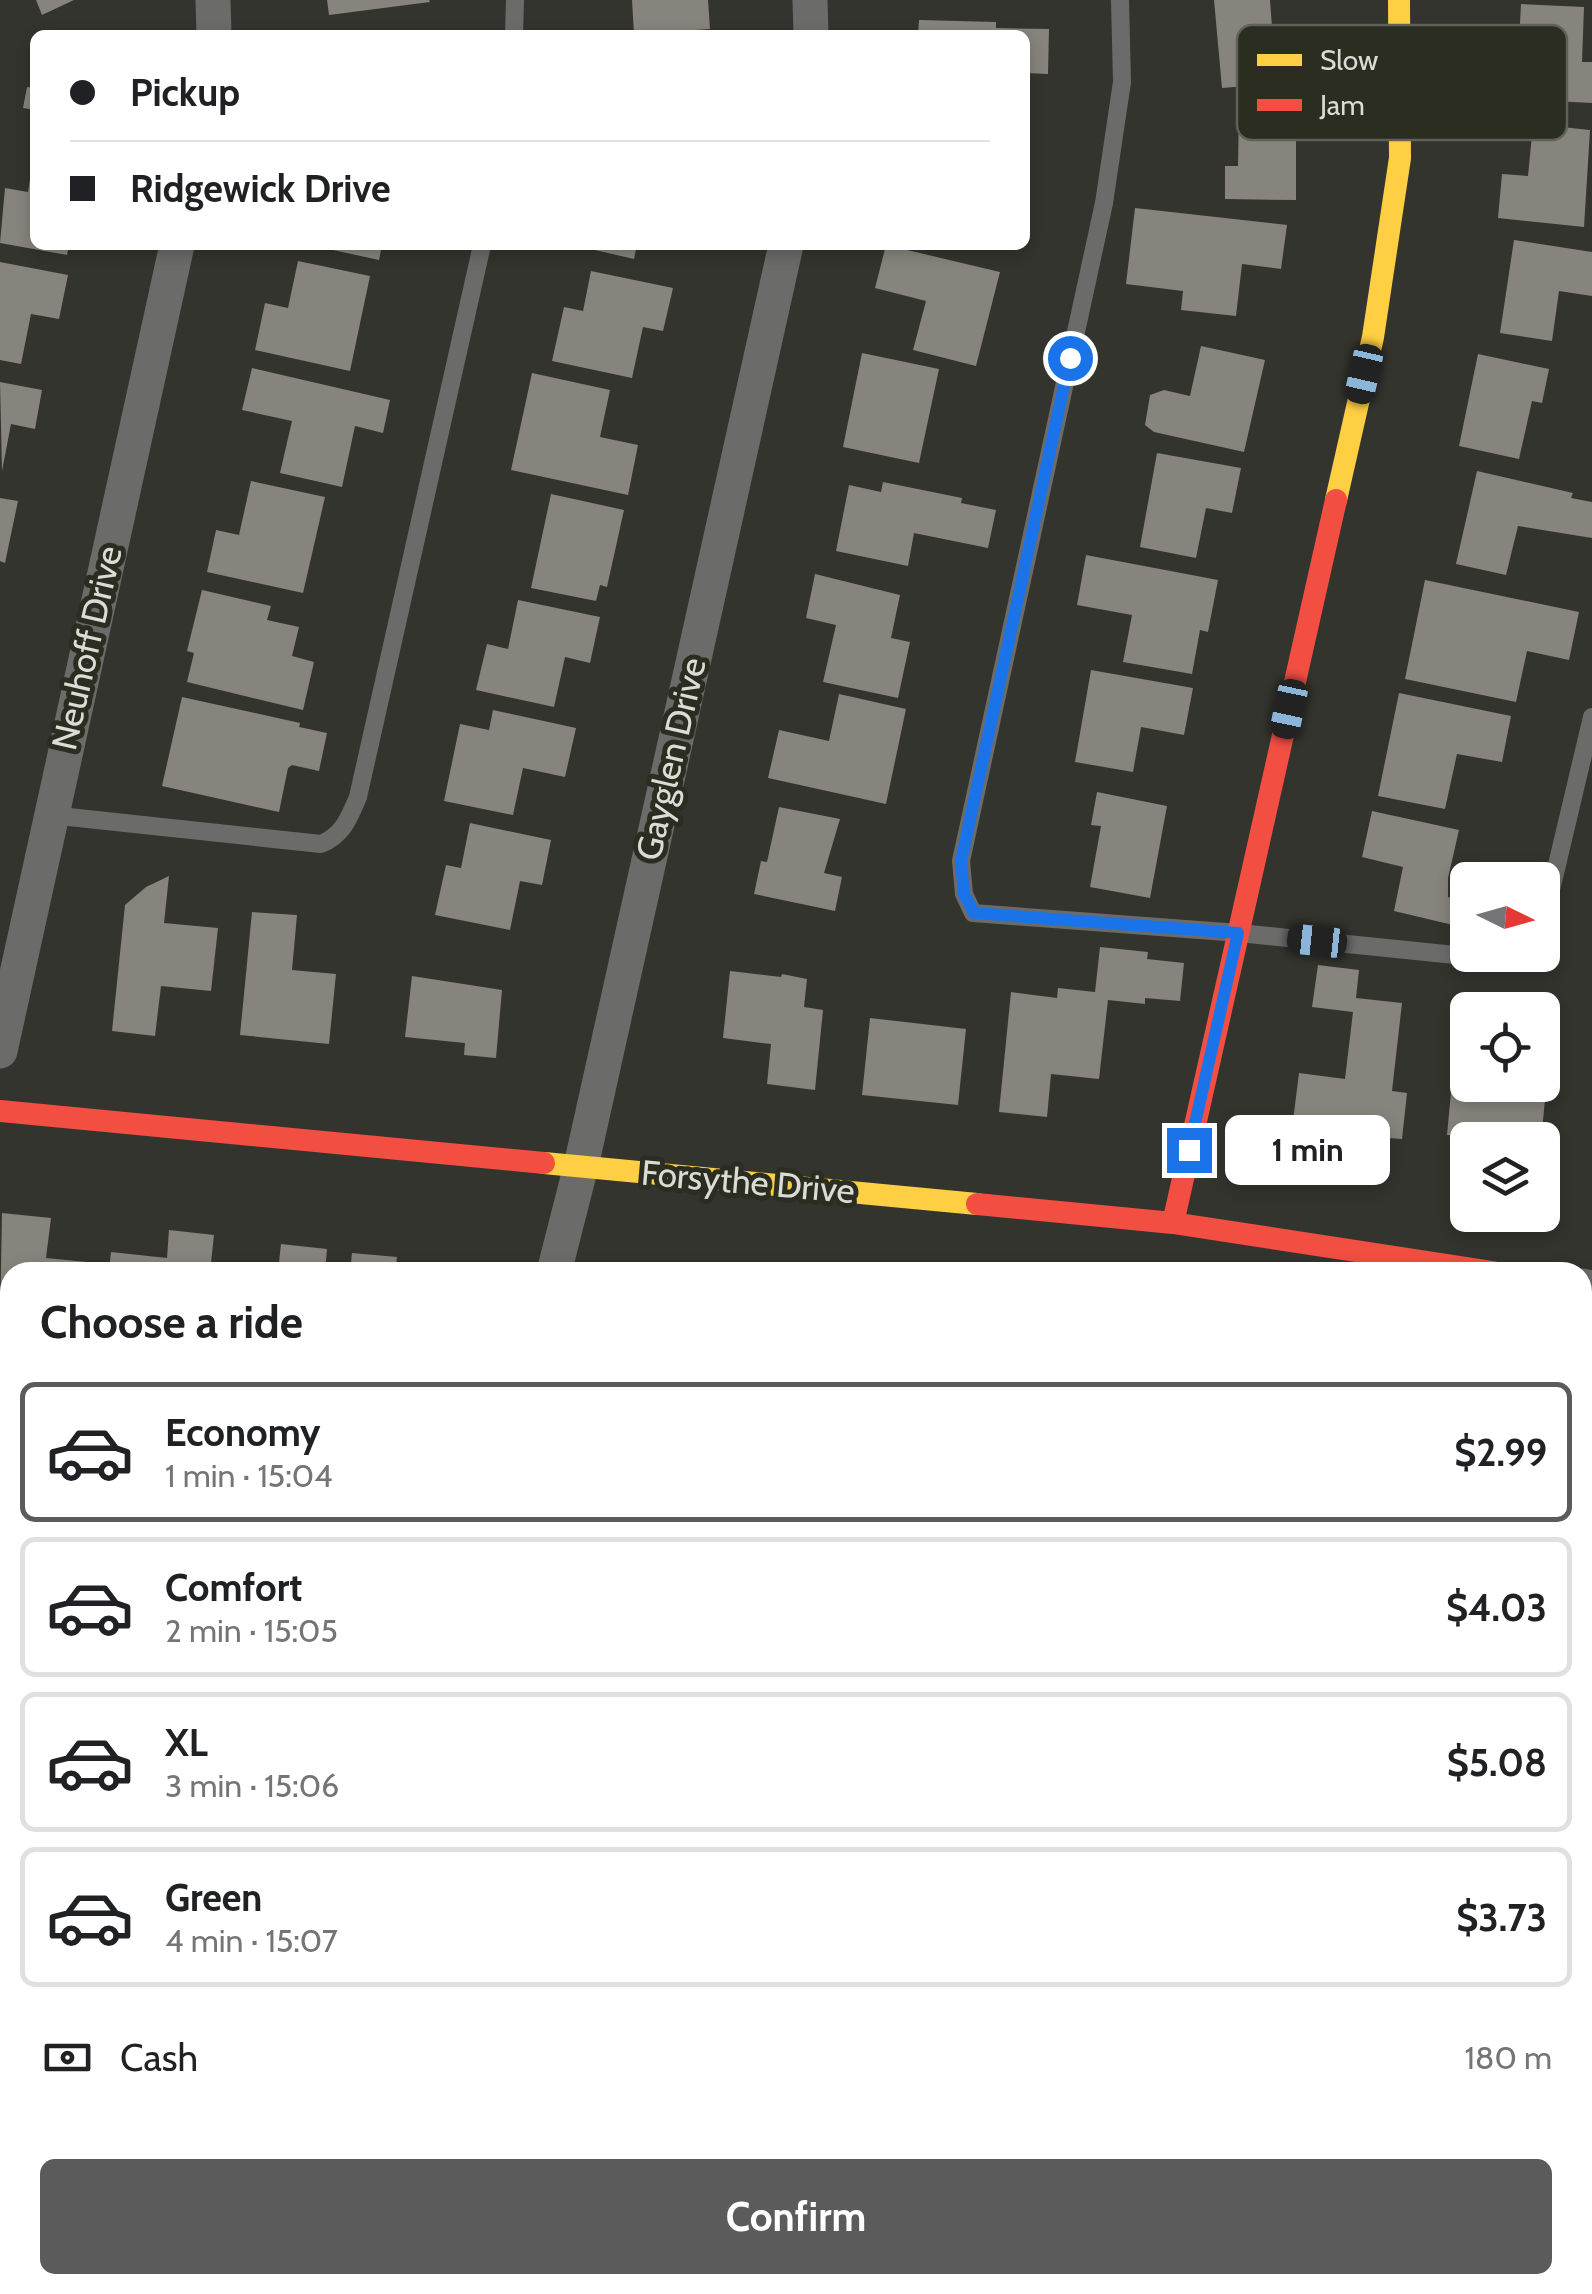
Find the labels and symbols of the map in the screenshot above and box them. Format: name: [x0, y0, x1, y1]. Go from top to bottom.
legend: [1237, 25, 1567, 140]
text: Slow: [1320, 43, 1378, 77]
text: Jam: [1319, 88, 1365, 122]
route start: [1048, 336, 1093, 381]
car: [1343, 341, 1385, 407]
street label: Neuhoff Drive: [42, 542, 131, 754]
street label: Gayglen Drive: [626, 653, 715, 864]
car: [1268, 677, 1310, 741]
north arrow: [1450, 862, 1560, 972]
car: [1286, 923, 1348, 959]
callout: 1 min: [1224, 1115, 1389, 1185]
route end: [1167, 1128, 1212, 1173]
street label: Forsythe Drive: [639, 1151, 857, 1212]

